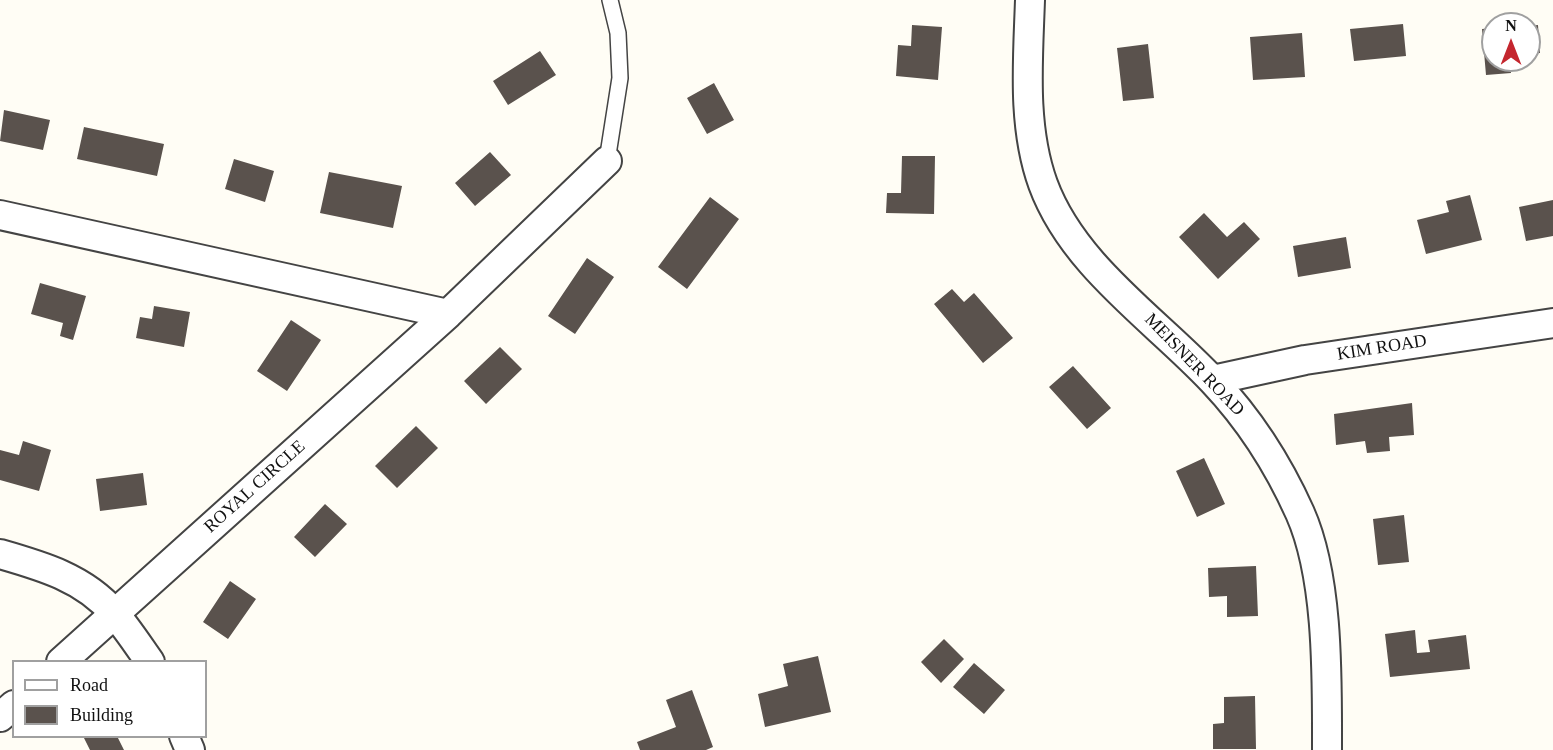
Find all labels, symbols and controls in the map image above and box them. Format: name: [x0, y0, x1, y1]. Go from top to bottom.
north arrow: [1481, 12, 1541, 72]
text: N: [1505, 17, 1517, 34]
street label: MEISNER ROAD: [1140, 309, 1248, 421]
street label: KIM ROAD: [1336, 330, 1428, 366]
street label: ROYAL CIRCLE: [200, 436, 310, 538]
legend: [12, 660, 207, 738]
text: Road: [70, 675, 108, 695]
text: Building: [70, 705, 133, 725]

